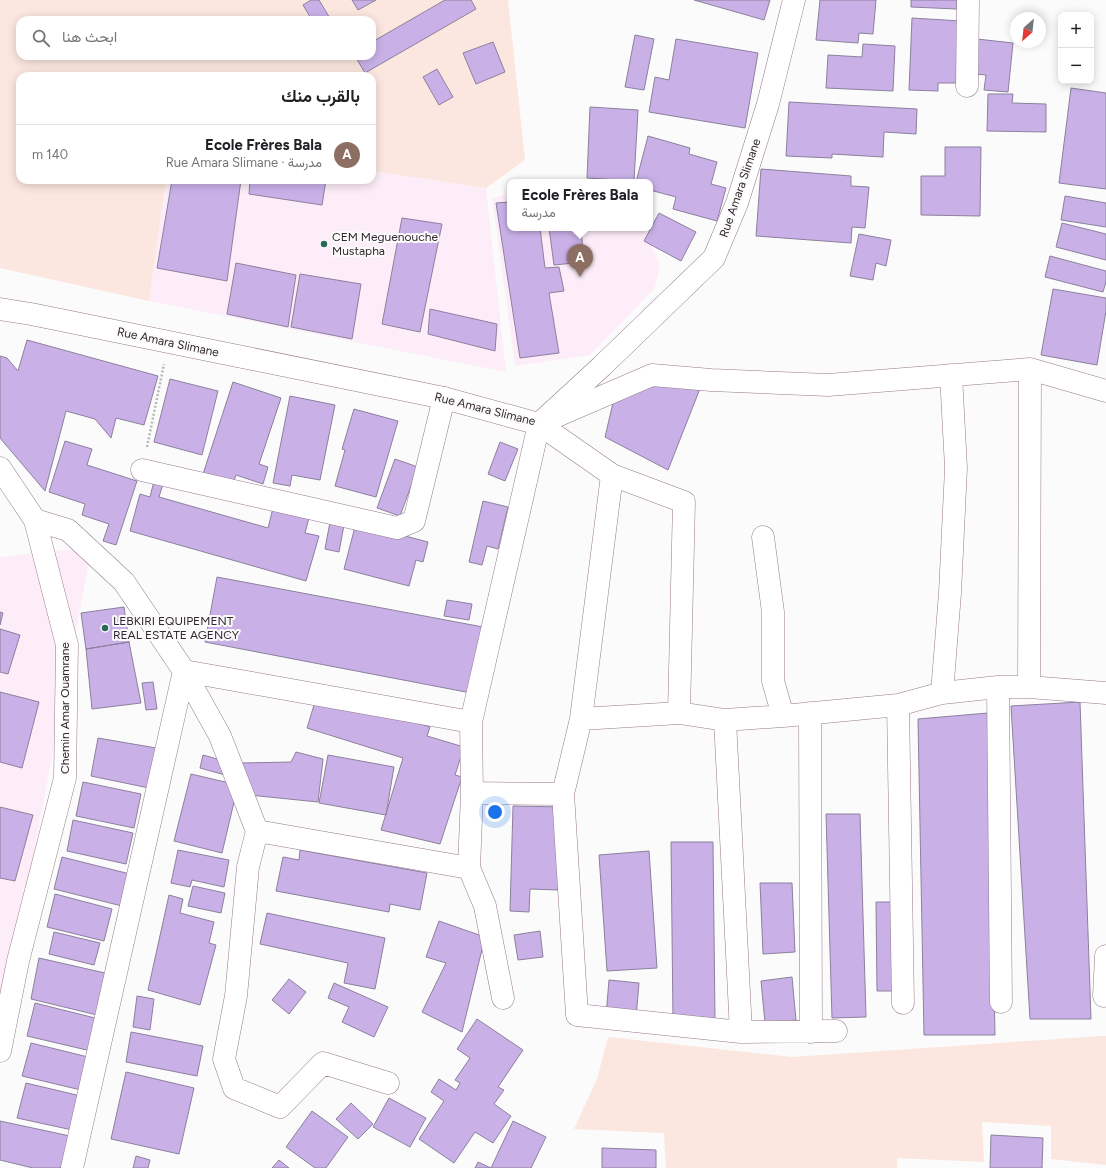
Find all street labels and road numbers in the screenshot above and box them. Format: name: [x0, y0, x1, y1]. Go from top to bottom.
street label: Rue Amara Slimane: [717, 136, 764, 239]
street label: Rue Amara Slimane: [116, 324, 221, 360]
street label: Rue Amara Slimane: [433, 390, 537, 428]
street label: Chemin Amar Ouamrane: [58, 642, 72, 774]

